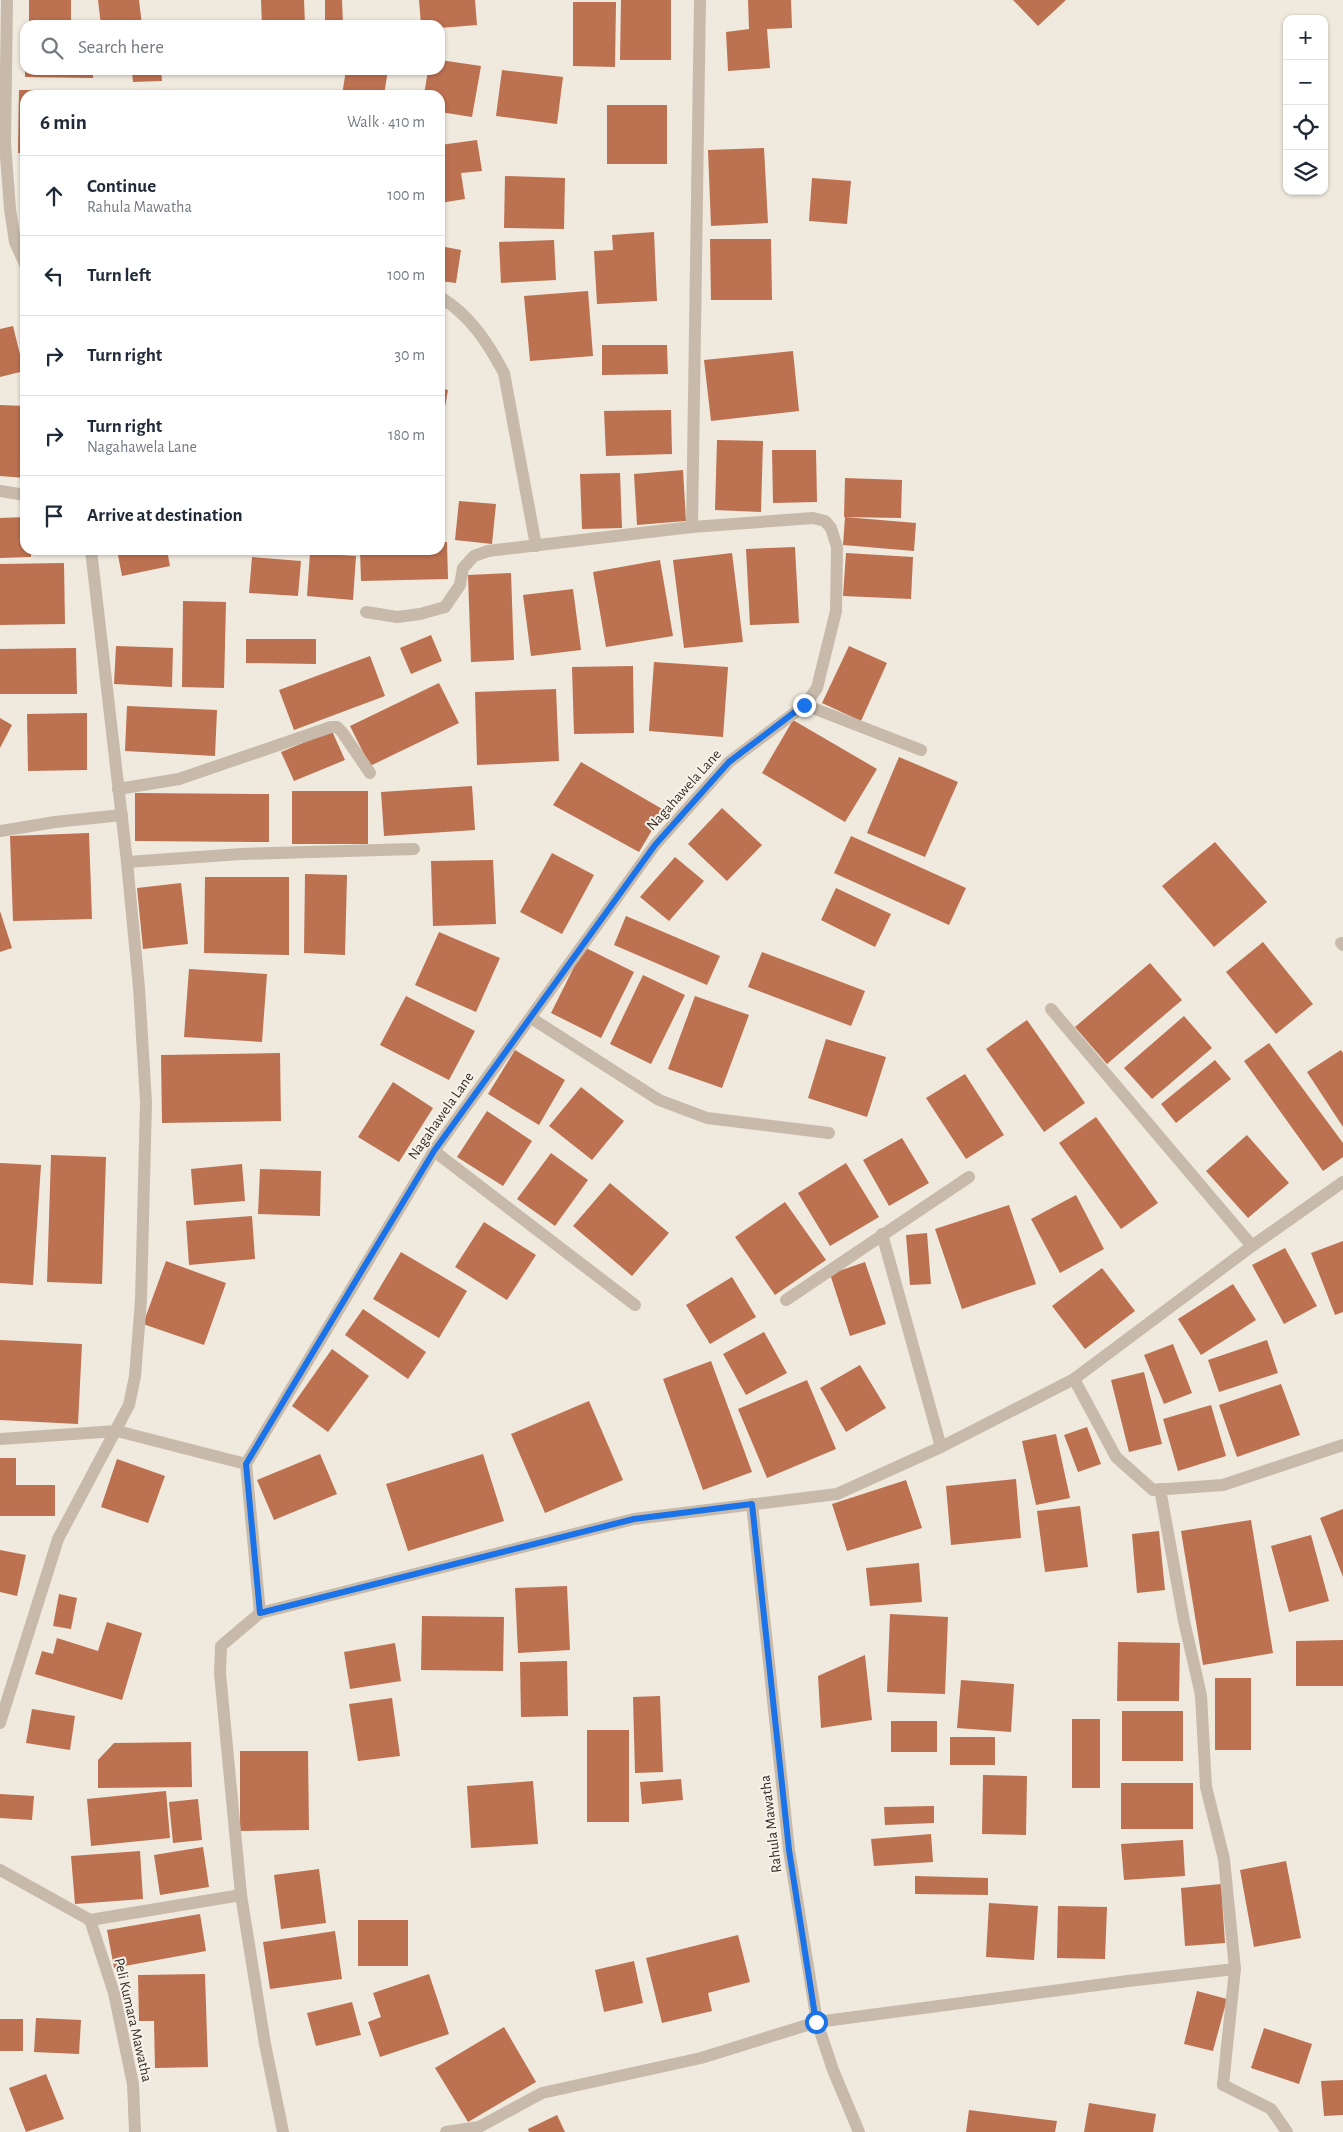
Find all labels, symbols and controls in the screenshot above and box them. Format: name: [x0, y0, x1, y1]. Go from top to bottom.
map controls: [1283, 15, 1328, 195]
button: +: [1283, 15, 1328, 60]
search box: [20, 20, 445, 75]
icon: search: [38, 34, 66, 62]
text: Search here: [78, 38, 164, 57]
button: −: [1283, 60, 1328, 105]
button: locate: [1283, 105, 1328, 150]
text: 6 min: [40, 112, 87, 133]
text: Walk · 410 m: [347, 114, 425, 130]
button: layers: [1283, 150, 1328, 195]
text: Continue: [87, 177, 156, 196]
icon: ahead: [40, 182, 68, 210]
text: 100 m: [387, 187, 425, 203]
text: Rahula Mawatha: [87, 199, 192, 215]
icon: left: [40, 262, 68, 290]
text: Turn left: [87, 266, 151, 285]
text: 100 m: [387, 267, 425, 283]
icon: right: [40, 342, 68, 370]
text: Turn right: [87, 346, 162, 365]
text: 30 m: [395, 347, 425, 363]
text: Turn right: [87, 417, 162, 436]
icon: right: [40, 422, 68, 450]
text: 180 m: [388, 427, 425, 443]
text: Nagahawela Lane: [87, 439, 197, 455]
icon: arrive: [40, 502, 68, 530]
text: Arrive at destination: [87, 506, 243, 525]
route end: [793, 694, 816, 717]
street label: Nagahawela Lane: [644, 747, 724, 833]
street label: Nagahawela Lane: [405, 1069, 477, 1163]
street label: Rahula Mawatha: [758, 1774, 784, 1874]
street label: Peli Kumara Mawatha: [111, 1956, 155, 2084]
route start: [805, 2011, 828, 2034]

